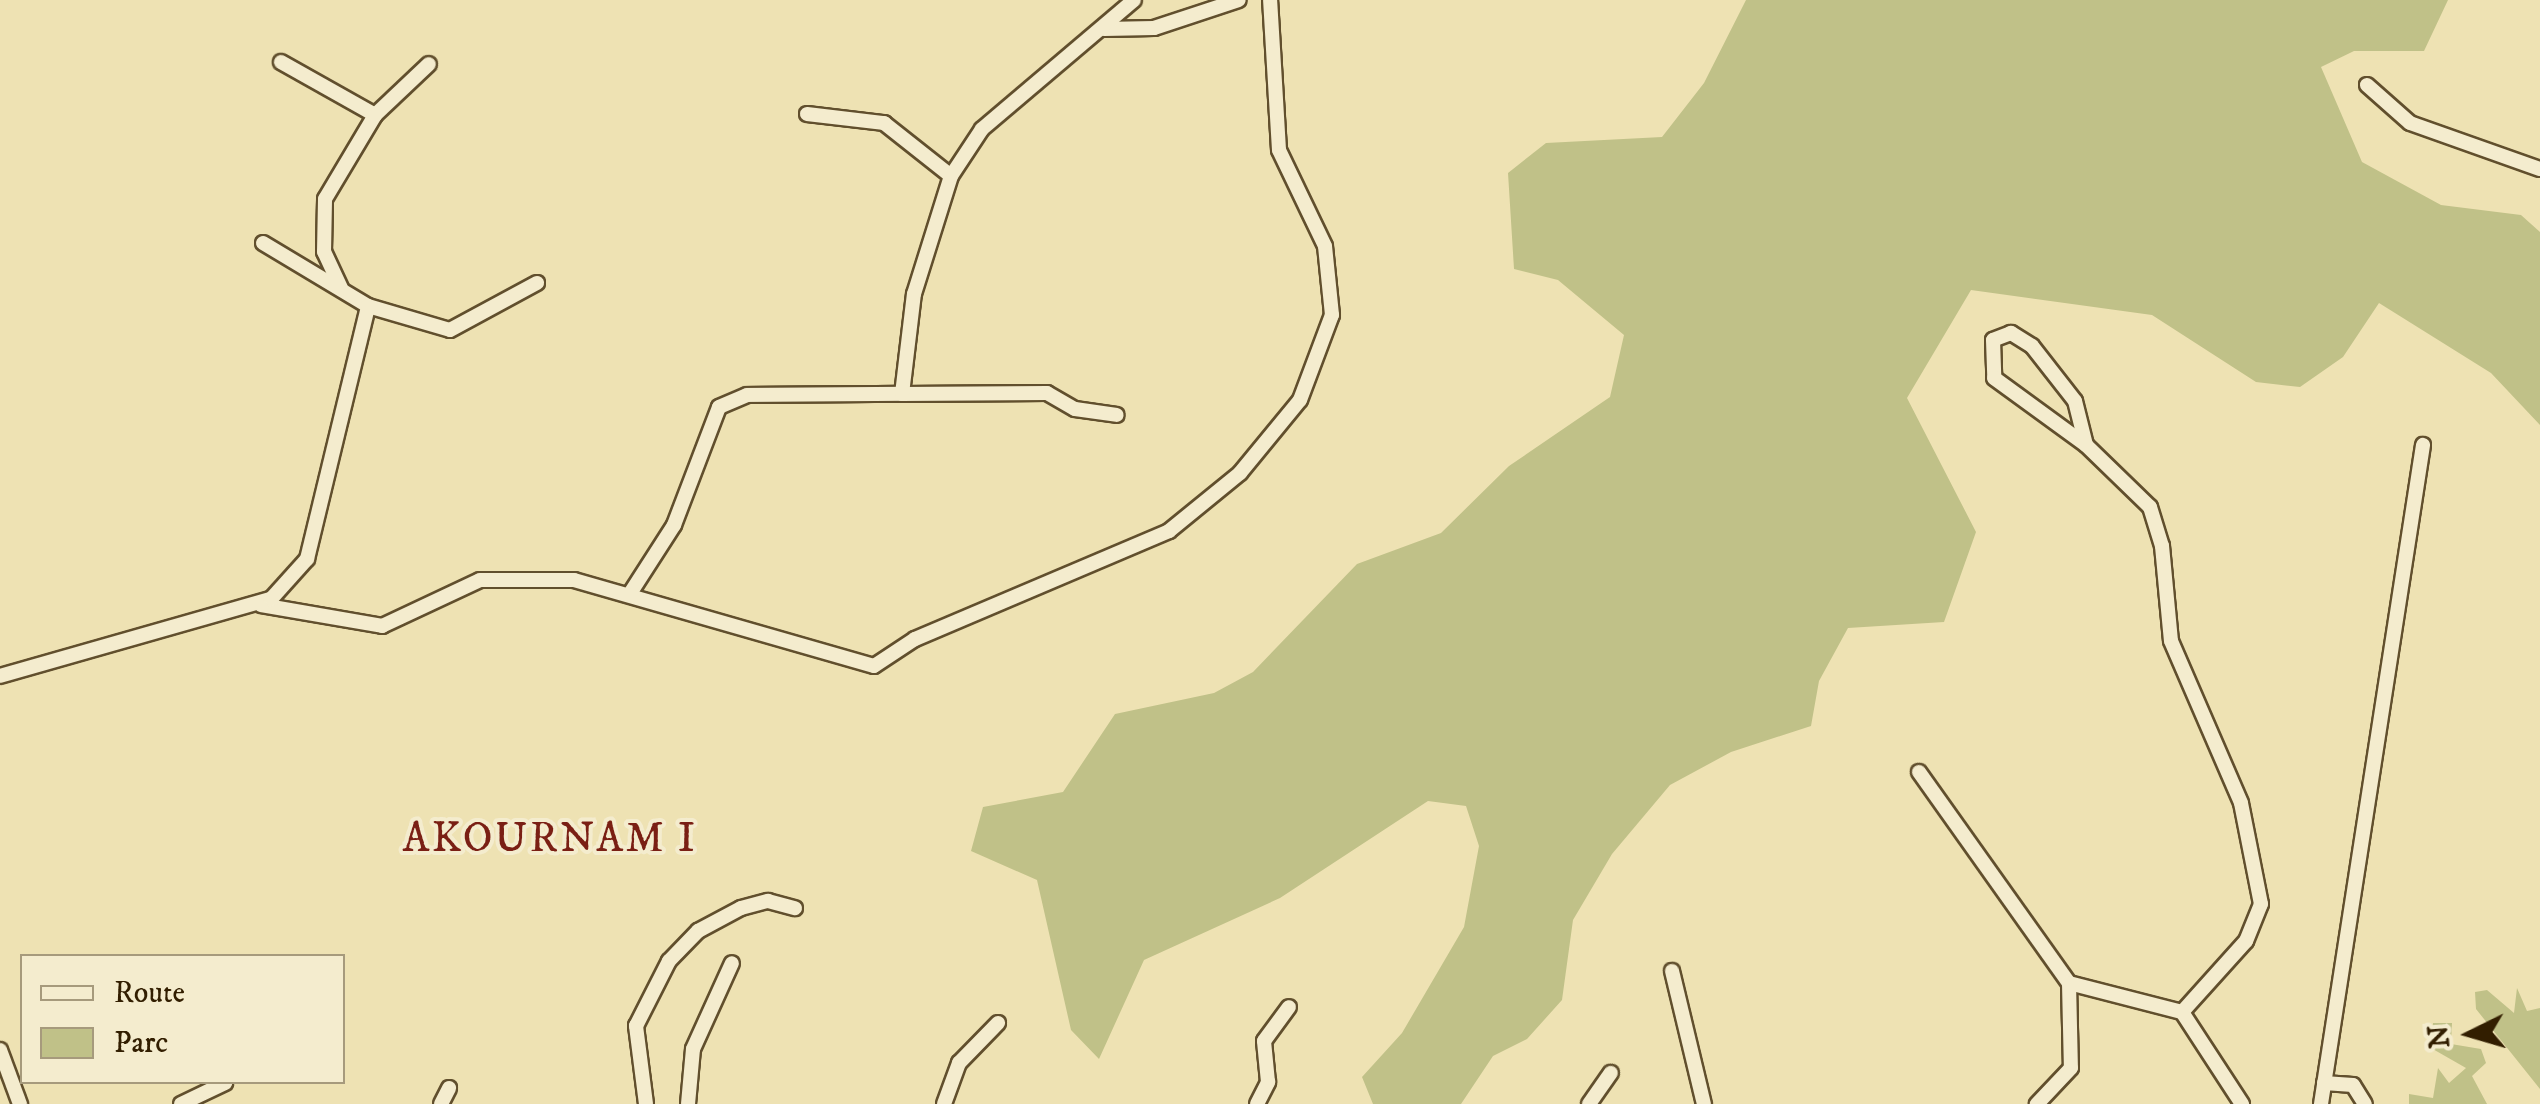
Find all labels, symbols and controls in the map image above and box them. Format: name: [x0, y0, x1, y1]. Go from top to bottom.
district label: AKOURNAM I: [402, 814, 698, 864]
legend: [20, 954, 345, 1084]
text: Route: [114, 975, 185, 1012]
north arrow: [2420, 984, 2520, 1084]
text: N: [2421, 1024, 2458, 1050]
text: Parc: [114, 1025, 168, 1062]

